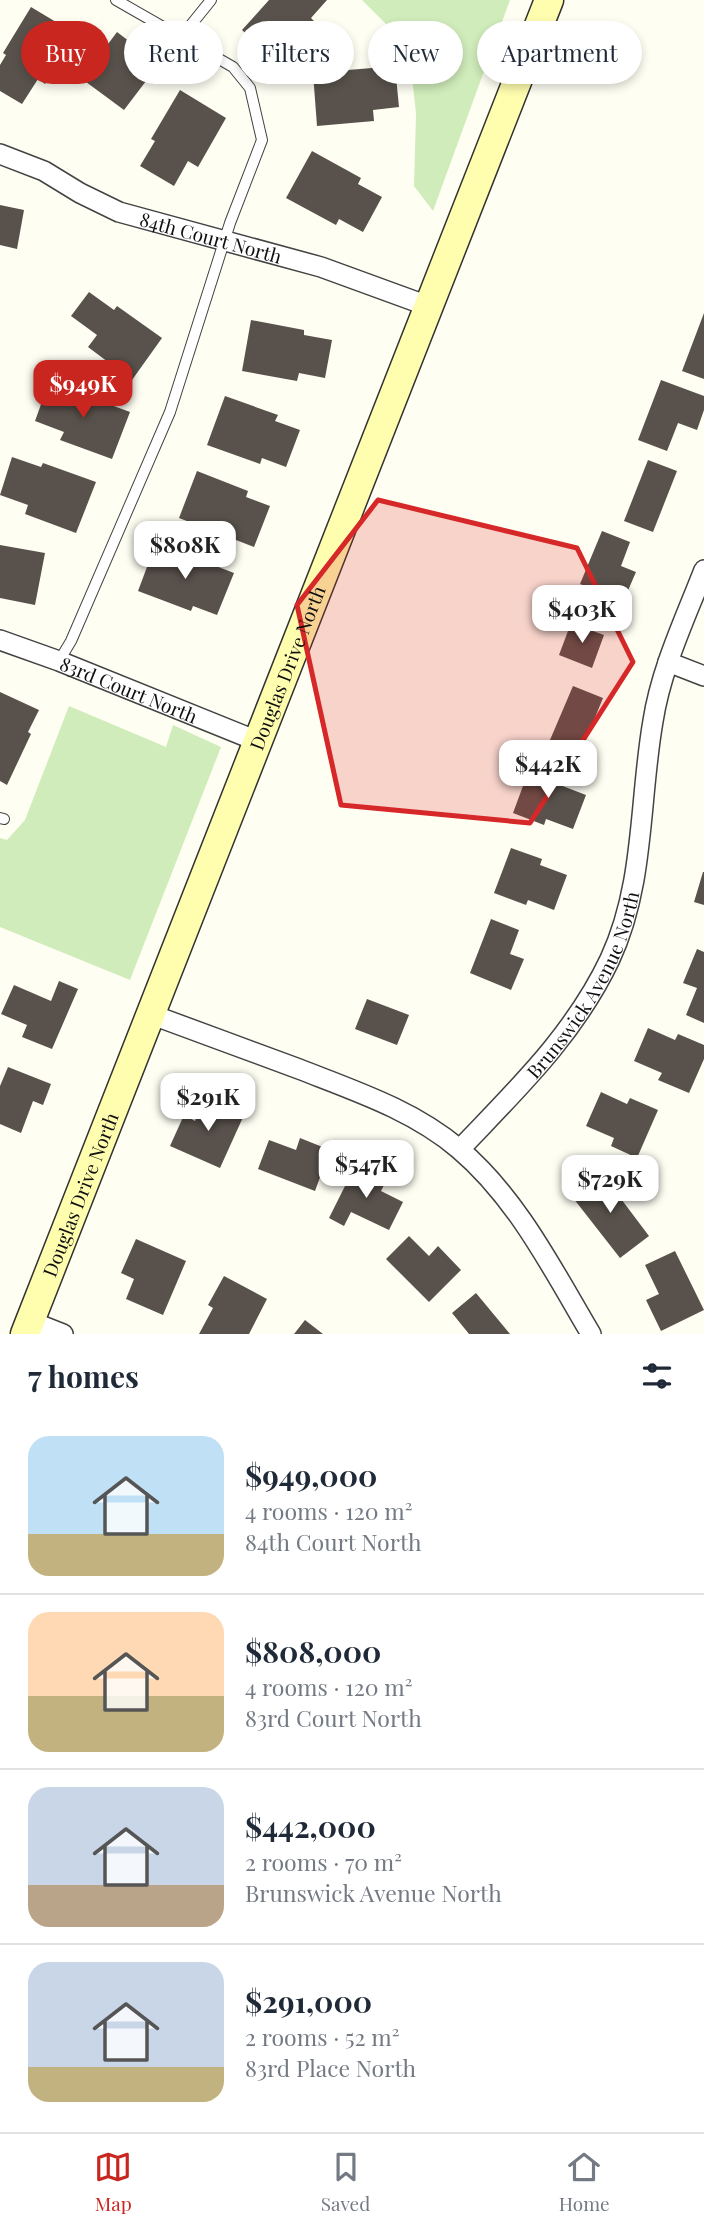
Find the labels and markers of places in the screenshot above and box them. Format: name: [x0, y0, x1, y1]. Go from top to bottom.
pin: $949K: [34, 360, 132, 420]
pin: $808K: [136, 522, 234, 581]
pin: $403K: [533, 586, 631, 645]
pin: $442K: [499, 740, 597, 800]
pin: $291K: [159, 1074, 257, 1133]
pin: $547K: [317, 1140, 415, 1200]
pin: $729K: [561, 1156, 659, 1215]

